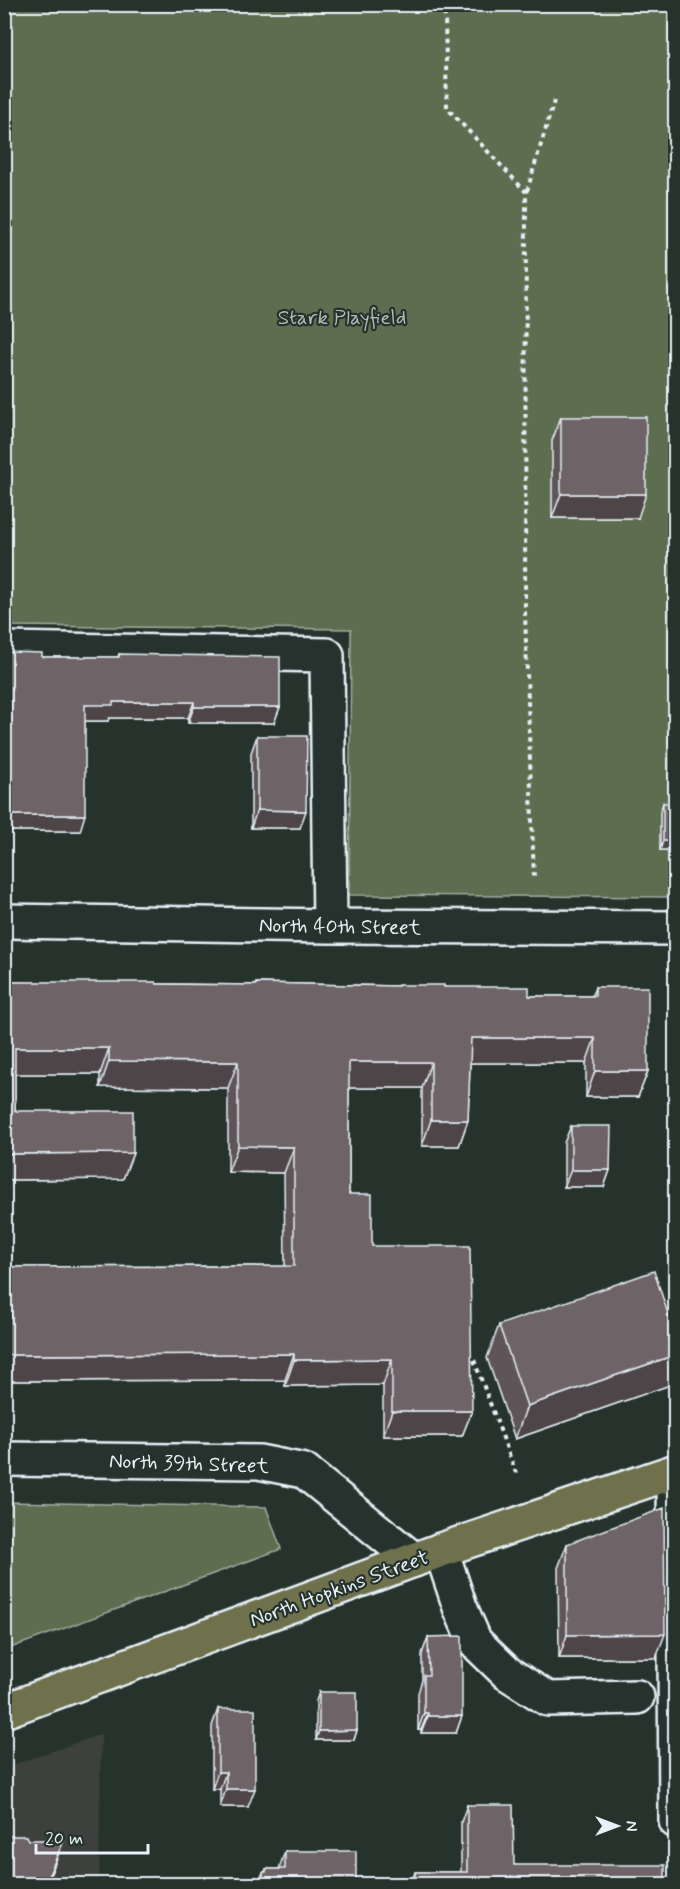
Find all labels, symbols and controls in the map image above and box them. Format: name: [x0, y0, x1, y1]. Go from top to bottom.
park label: Stark Playfield: [278, 304, 406, 332]
street label: North 40th Street: [259, 912, 422, 942]
street label: North 39th Street: [109, 1447, 270, 1481]
street label: North Hopkins Street: [246, 1544, 433, 1634]
north arrow: [587, 1796, 647, 1856]
scale bar: [36, 1817, 148, 1855]
text: N: [620, 1821, 641, 1831]
text: 20 m: [45, 1827, 83, 1851]

